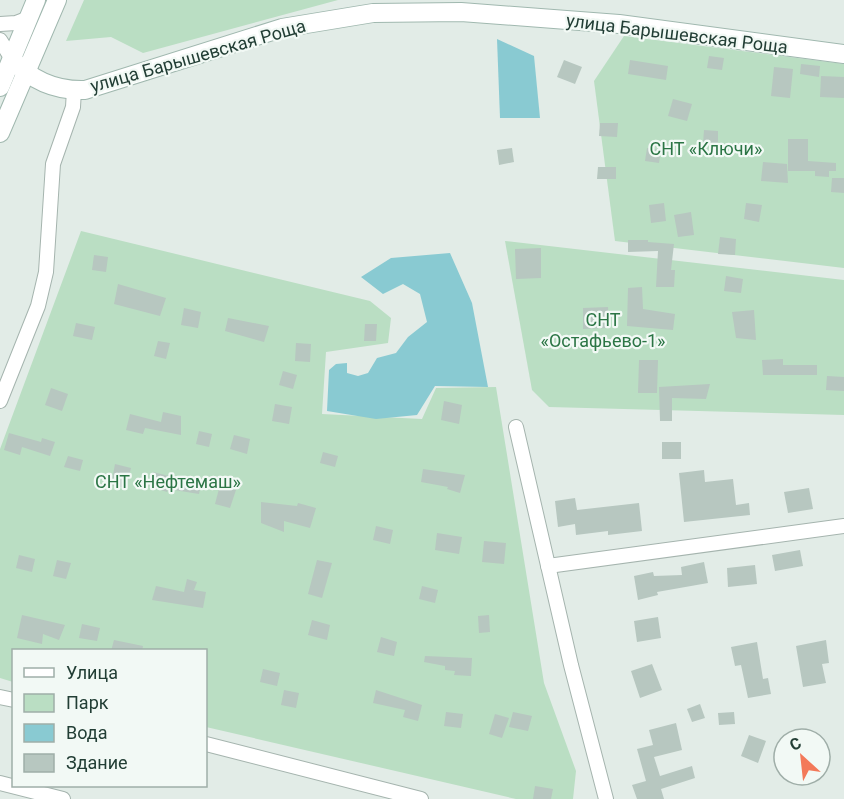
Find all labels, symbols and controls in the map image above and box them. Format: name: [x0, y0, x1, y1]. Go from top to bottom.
street label: улица Барышевская Роща: [565, 9, 789, 58]
street label: улица Барышевская Роща: [88, 15, 308, 96]
park label: СНТ «Ключи»: [650, 138, 762, 159]
park label: СНТ «Остафьево-1»: [540, 309, 666, 351]
park label: СНТ «Нефтемаш»: [95, 471, 241, 492]
legend: [12, 649, 207, 787]
text: Улица: [66, 662, 118, 683]
text: Парк: [66, 692, 109, 713]
text: Вода: [66, 722, 108, 743]
north arrow: [772, 727, 832, 787]
text: С: [786, 733, 804, 755]
text: Здание: [66, 752, 128, 773]

